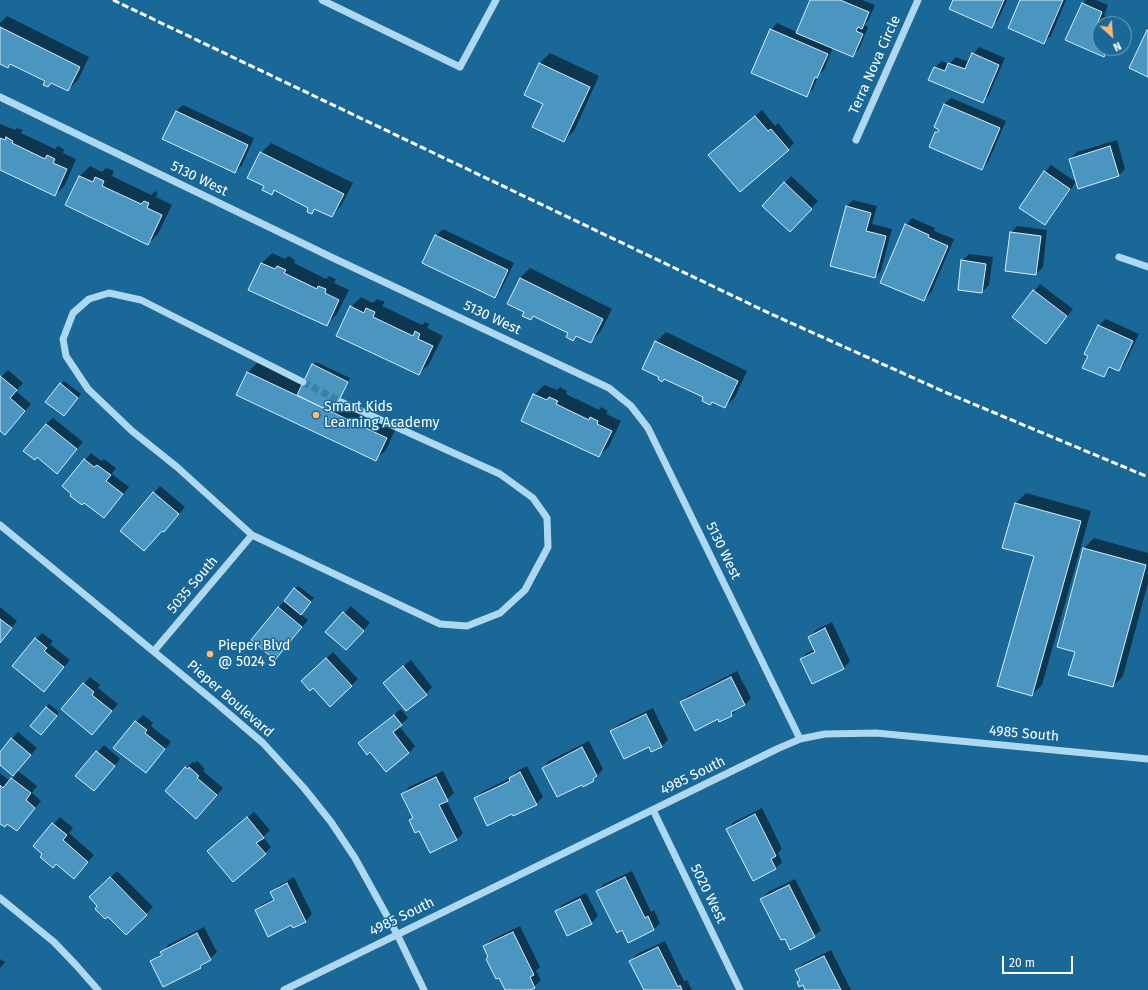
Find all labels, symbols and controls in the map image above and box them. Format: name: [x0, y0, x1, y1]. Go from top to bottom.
street label: Terra Nova Circle: [846, 13, 904, 117]
north arrow: [1092, 16, 1132, 56]
text: N: [1111, 39, 1123, 54]
street label: 5130 West: [168, 158, 230, 200]
street label: 5130 West: [461, 297, 523, 339]
place label: Smart Kids Learning Academy: [324, 399, 439, 432]
marker: Smart Kids Learning Academy: [311, 410, 321, 420]
street label: 5130 West: [702, 520, 744, 582]
street label: 5035 South: [164, 553, 222, 617]
place label: Pieper Blvd @ 5024 S: [218, 638, 290, 670]
marker: Pieper Blvd @ 5024 S: [205, 649, 215, 659]
street label: Pieper Boulevard: [183, 657, 277, 741]
street label: 4985 South: [988, 723, 1060, 745]
street label: 4985 South: [658, 753, 728, 799]
street label: 5020 West: [686, 862, 730, 926]
street label: 4985 South: [367, 894, 437, 940]
scale bar: [1004, 948, 1075, 974]
text: 20 m: [1009, 956, 1035, 970]

